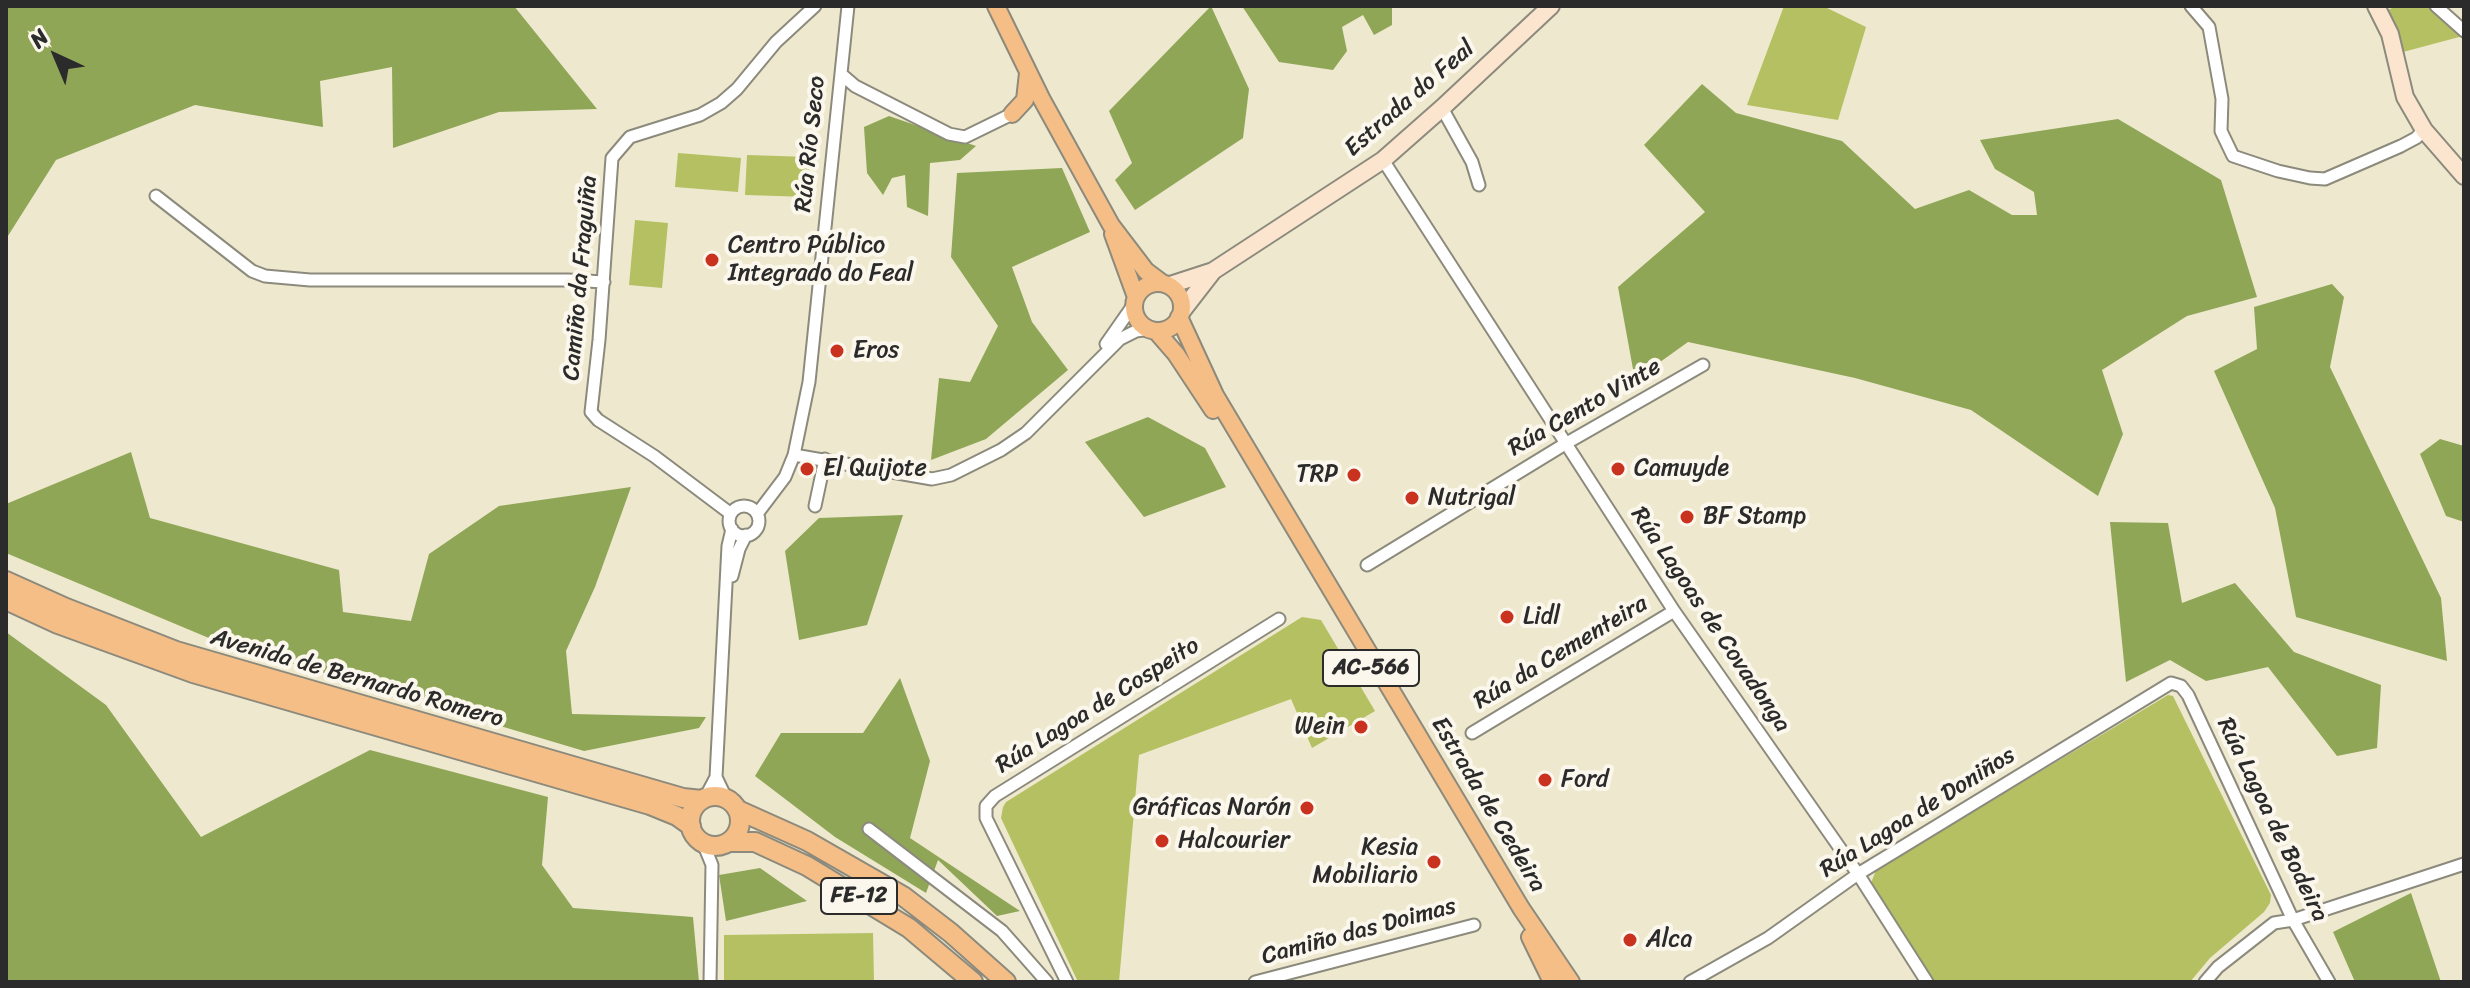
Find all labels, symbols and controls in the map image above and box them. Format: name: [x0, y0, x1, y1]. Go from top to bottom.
north arrow: [16, 16, 96, 96]
text: N: [20, 19, 58, 58]
street label: Estrada do Feal: [1339, 35, 1481, 163]
street label: Rúa Río Seco: [790, 74, 832, 214]
street label: Camiño da Fraguiña: [558, 174, 604, 382]
place label: Centro Público Integrado do Feal: [728, 232, 913, 288]
marker: Centro Público Integrado do Feal: [703, 251, 721, 269]
place label: Eros: [853, 337, 899, 365]
marker: Eros: [828, 342, 846, 360]
street label: Rúa Cento Vinte: [1504, 353, 1666, 463]
place label: El Quijote: [823, 455, 927, 483]
place label: Camuyde: [1634, 455, 1729, 483]
marker: El Quijote: [798, 460, 816, 478]
marker: Camuyde: [1609, 460, 1627, 478]
place label: TRP: [1296, 461, 1338, 489]
marker: TRP: [1345, 466, 1363, 484]
place label: Nutrigal: [1428, 484, 1515, 512]
marker: Nutrigal: [1403, 489, 1421, 507]
street label: Rúa Lagoas de Covadonga: [1624, 502, 1796, 738]
place label: BF Stamp: [1703, 503, 1806, 531]
marker: BF Stamp: [1678, 508, 1696, 526]
street label: Rúa da Cementeira: [1469, 590, 1653, 716]
place label: Lidl: [1523, 603, 1560, 631]
marker: Lidl: [1498, 608, 1516, 626]
street label: Avenida de Bernardo Romero: [207, 623, 507, 735]
street label: Rúa Lagoa de Cospeito: [991, 632, 1205, 780]
road number: AC-566: [1323, 650, 1419, 686]
street label: Estrada de Cedeira: [1424, 712, 1552, 898]
place label: Wein: [1295, 713, 1345, 741]
street label: Rúa Lagoa de Bodeira: [2210, 713, 2334, 927]
marker: Wein: [1352, 718, 1370, 736]
street label: Rúa Lagoa de Doniños: [1815, 741, 2021, 885]
place label: Ford: [1561, 766, 1609, 794]
marker: Ford: [1536, 771, 1554, 789]
place label: Gráficas Narón: [1133, 794, 1291, 822]
marker: Gráficas Narón: [1298, 799, 1316, 817]
place label: Halcourier: [1178, 827, 1290, 855]
marker: Halcourier: [1153, 832, 1171, 850]
place label: Kesia Mobiliario: [1313, 834, 1418, 890]
marker: Kesia Mobiliario: [1425, 853, 1443, 871]
road number: FE-12: [821, 878, 897, 914]
street label: Camiño das Doimas: [1259, 892, 1459, 972]
place label: Alca: [1646, 926, 1693, 954]
marker: Alca: [1621, 931, 1639, 949]

